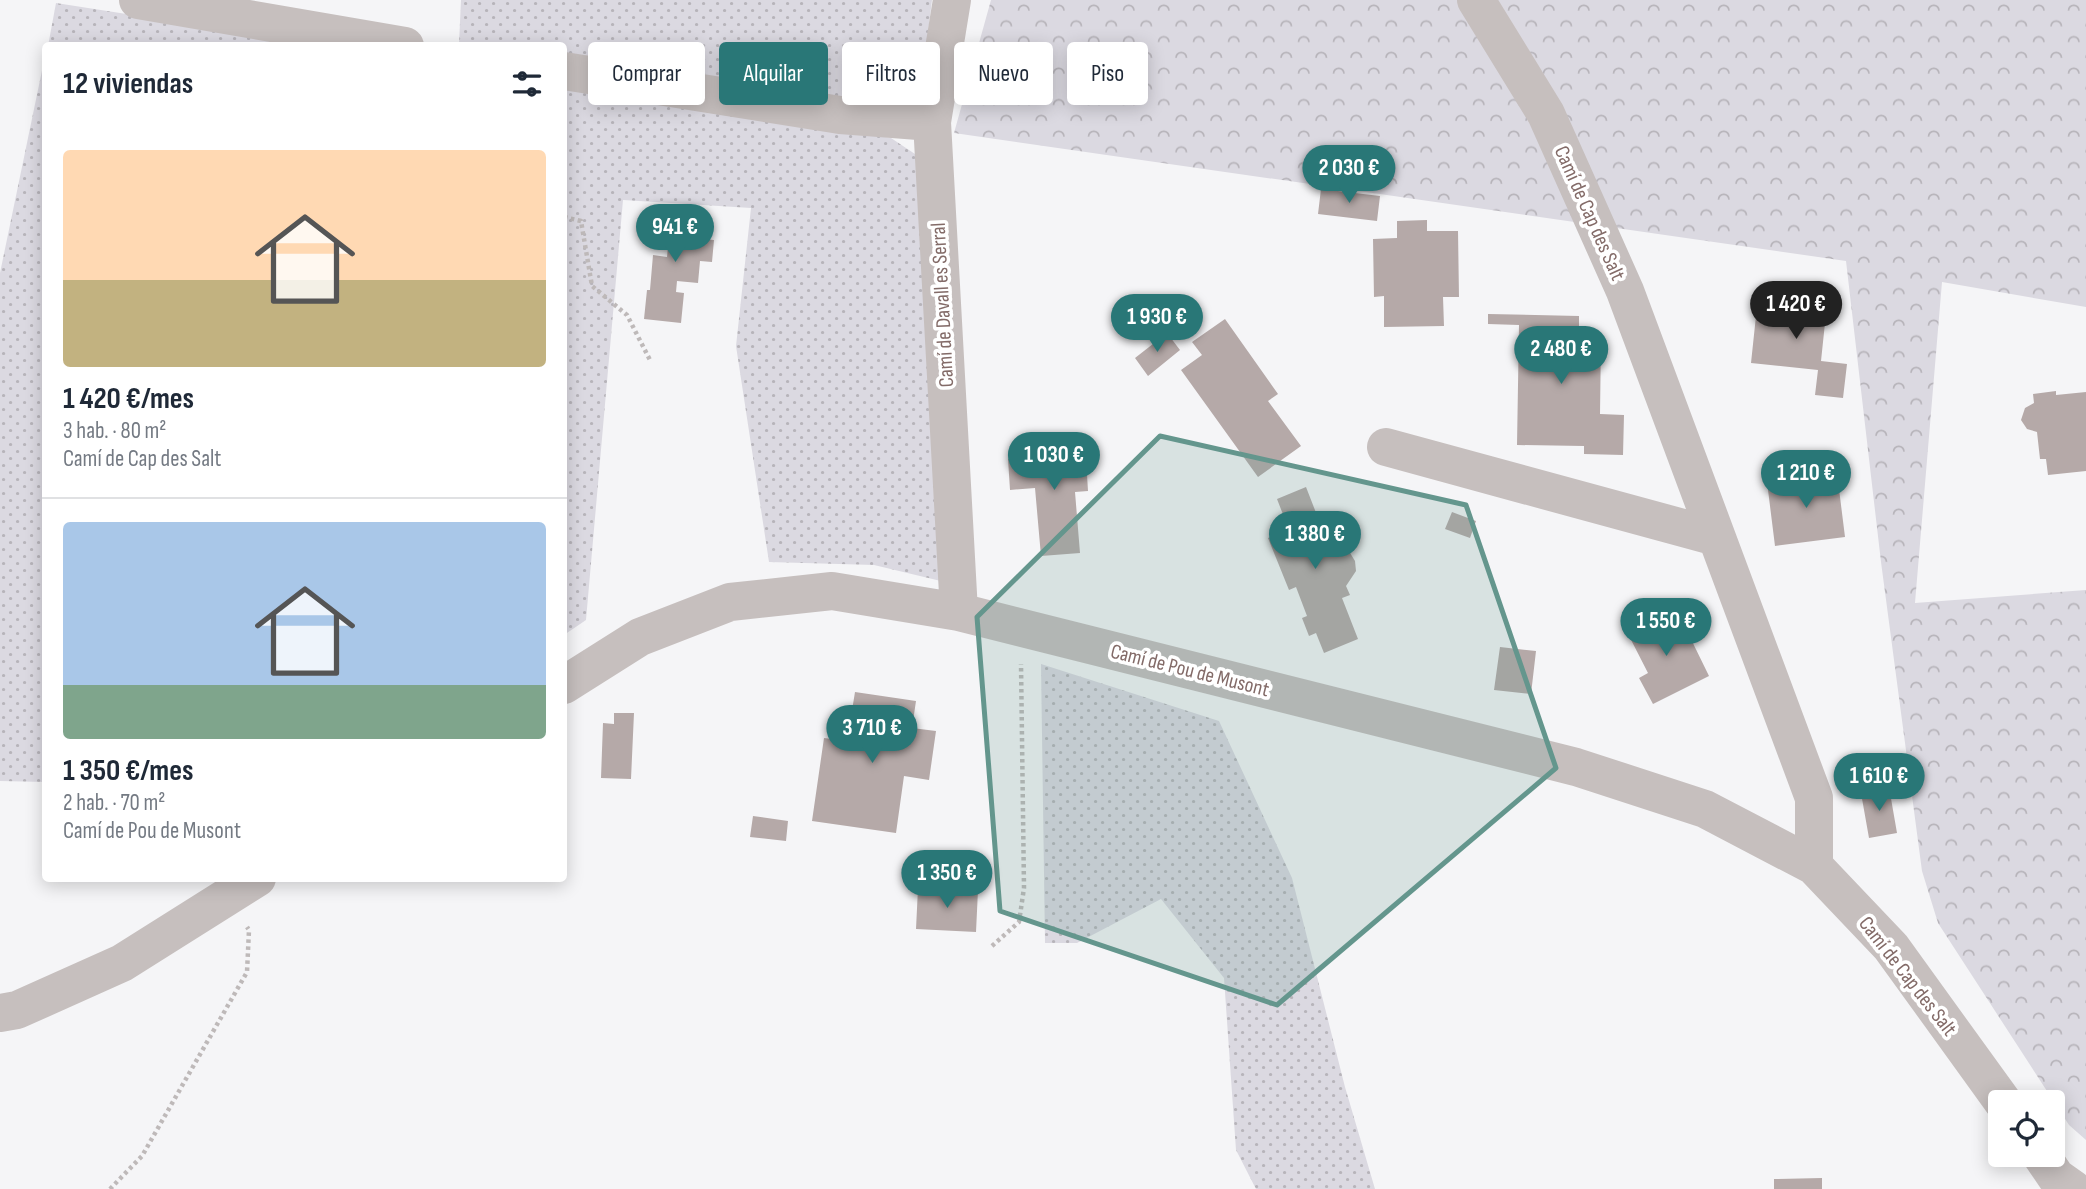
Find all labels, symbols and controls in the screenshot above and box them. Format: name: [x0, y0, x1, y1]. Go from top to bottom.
chip: Comprar: [588, 42, 705, 105]
chip: Alquilar: [719, 42, 828, 105]
chip: Filtros: [842, 42, 940, 105]
chip: Nuevo: [954, 42, 1053, 105]
chip: Piso: [1067, 42, 1148, 105]
icon: filters: [508, 65, 546, 103]
text: 12 viviendas: [63, 66, 193, 102]
street label: Camí de Cap des Salt: [1549, 142, 1630, 284]
pin: 2 030 €: [1284, 146, 1414, 205]
text: 2 030 €: [1318, 154, 1380, 182]
icon: home: [242, 196, 368, 322]
pin: 941 €: [626, 204, 724, 264]
text: 941 €: [652, 213, 698, 241]
street label: Camí de Davall es Serral: [926, 222, 959, 388]
pin: 1 420 €: [1731, 282, 1861, 341]
text: 1 420 €: [1766, 290, 1826, 318]
pin: 1 930 €: [1092, 294, 1222, 354]
text: 1 930 €: [1127, 303, 1187, 331]
pin: 2 480 €: [1496, 326, 1626, 386]
text: 2 480 €: [1530, 335, 1592, 363]
text: 1 420 €/mes: [63, 381, 194, 417]
text: 3 hab. · 80 m²: [63, 417, 166, 445]
pin: 1 030 €: [989, 433, 1119, 492]
text: 1 030 €: [1024, 441, 1084, 469]
text: Camí de Cap des Salt: [63, 445, 221, 473]
pin: 1 210 €: [1741, 450, 1871, 510]
text: 1 210 €: [1777, 459, 1835, 487]
pin: 1 380 €: [1250, 512, 1380, 571]
text: 1 380 €: [1285, 520, 1345, 548]
icon: home: [242, 568, 368, 694]
pin: 1 550 €: [1601, 598, 1731, 658]
text: 1 550 €: [1636, 607, 1696, 635]
street label: Camí de Pou de Musont: [1108, 639, 1272, 702]
pin: 3 710 €: [807, 706, 937, 765]
text: 3 710 €: [842, 714, 902, 742]
text: 1 350 €/mes: [63, 753, 194, 789]
pin: 1 610 €: [1814, 754, 1944, 813]
text: 1 610 €: [1850, 762, 1908, 790]
text: 2 hab. · 70 m²: [63, 789, 165, 817]
text: Camí de Pou de Musont: [63, 817, 241, 845]
pin: 1 350 €: [882, 850, 1012, 910]
text: 1 350 €: [917, 859, 977, 887]
street label: Camí de Cap des Salt: [1853, 912, 1962, 1041]
map controls: [1988, 1090, 2065, 1167]
button: locate: [1988, 1090, 2065, 1167]

